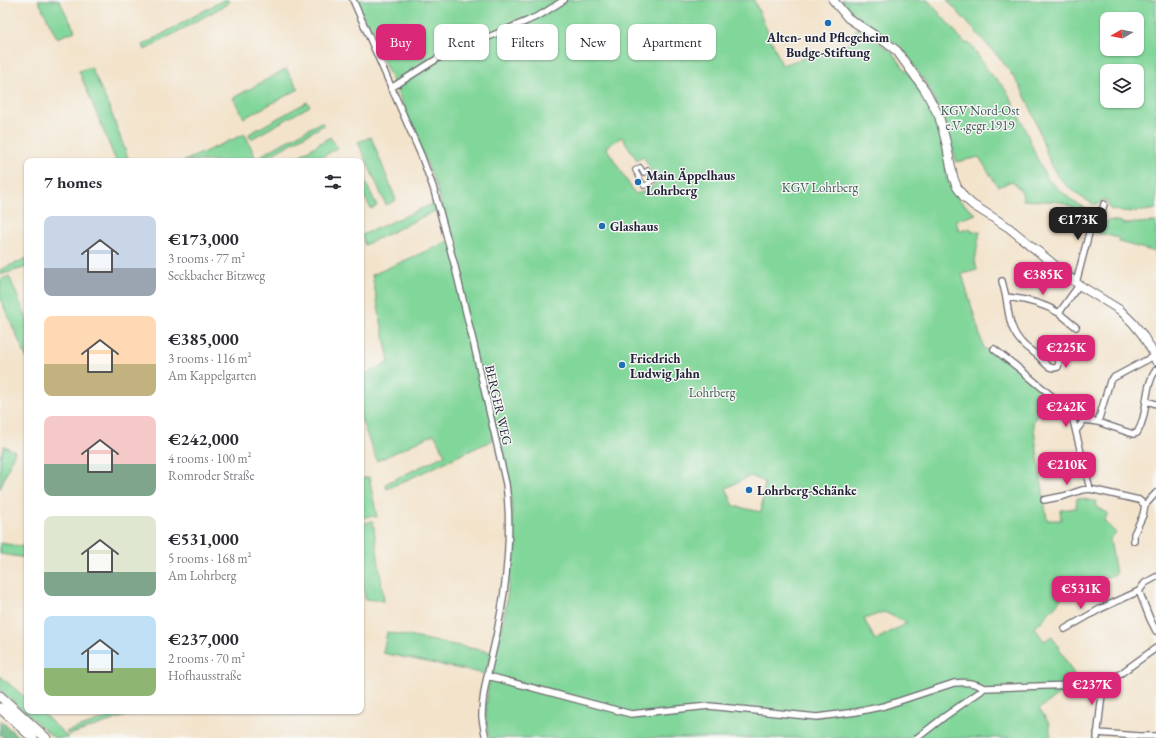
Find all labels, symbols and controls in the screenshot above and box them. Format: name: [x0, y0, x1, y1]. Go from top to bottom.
north arrow: [1100, 12, 1144, 56]
map controls: [1100, 12, 1144, 108]
marker: Alten- und Pflegeheim Budge-Stiftung: [823, 18, 833, 28]
chip: Buy: [376, 24, 426, 60]
chip: Rent: [434, 24, 489, 60]
chip: Filters: [497, 24, 558, 60]
chip: New: [566, 24, 620, 60]
chip: Apartment: [628, 24, 716, 60]
place label: Alten- und Pflegeheim Budge-Stiftung: [766, 29, 890, 61]
button: layers: [1100, 64, 1144, 108]
park label: KGV Nord-Ost e.V.,gegr.1919: [940, 102, 1020, 134]
place label: Main Äppelhaus Lohrberg: [646, 167, 736, 199]
text: 7 homes: [44, 171, 102, 193]
icon: filters: [322, 171, 344, 193]
marker: Main Äppelhaus Lohrberg: [633, 177, 643, 187]
park label: KGV Lohrberg: [782, 179, 858, 196]
pin: €173K: [1050, 207, 1106, 241]
text: €173K: [1058, 211, 1098, 228]
place label: Glashaus: [610, 218, 659, 235]
marker: Glashaus: [597, 221, 607, 231]
text: €173,000: [168, 228, 239, 250]
icon: home: [76, 232, 124, 280]
text: 3 rooms · 77 m²: [168, 250, 245, 267]
pin: €385K: [1015, 262, 1071, 296]
text: €385K: [1023, 266, 1063, 283]
text: Seckbacher Bitzweg: [168, 267, 265, 284]
text: €385,000: [168, 328, 239, 350]
icon: home: [76, 332, 124, 380]
pin: €225K: [1038, 335, 1094, 369]
text: €225K: [1046, 339, 1086, 356]
text: 3 rooms · 116 m²: [168, 350, 252, 367]
place label: Friedrich Ludwig Jahn: [630, 350, 701, 382]
marker: Friedrich Ludwig Jahn: [617, 360, 627, 370]
street label: BERGER WEG: [481, 363, 516, 447]
text: Am Kappelgarten: [168, 367, 257, 384]
park label: Lohrberg: [689, 384, 736, 401]
pin: €242K: [1038, 394, 1094, 428]
text: €242K: [1046, 398, 1086, 415]
text: €242,000: [168, 428, 239, 450]
icon: home: [76, 432, 124, 480]
text: 4 rooms · 100 m²: [168, 450, 252, 467]
pin: €210K: [1039, 452, 1095, 486]
text: €210K: [1047, 456, 1087, 473]
text: Romroder Straße: [168, 467, 254, 484]
place label: Lohrberg-Schänke: [757, 482, 857, 499]
marker: Lohrberg-Schänke: [744, 485, 754, 495]
text: €531,000: [168, 528, 239, 550]
icon: home: [76, 532, 124, 580]
text: 5 rooms · 168 m²: [168, 550, 252, 567]
text: Am Lohrberg: [168, 567, 236, 584]
pin: €531K: [1053, 576, 1109, 610]
text: €531K: [1061, 580, 1101, 597]
text: €237,000: [168, 628, 239, 650]
icon: home: [76, 632, 124, 680]
text: 2 rooms · 70 m²: [168, 650, 245, 667]
text: Hofhausstraße: [168, 667, 241, 684]
pin: €237K: [1064, 672, 1120, 706]
text: €237K: [1072, 676, 1112, 693]

